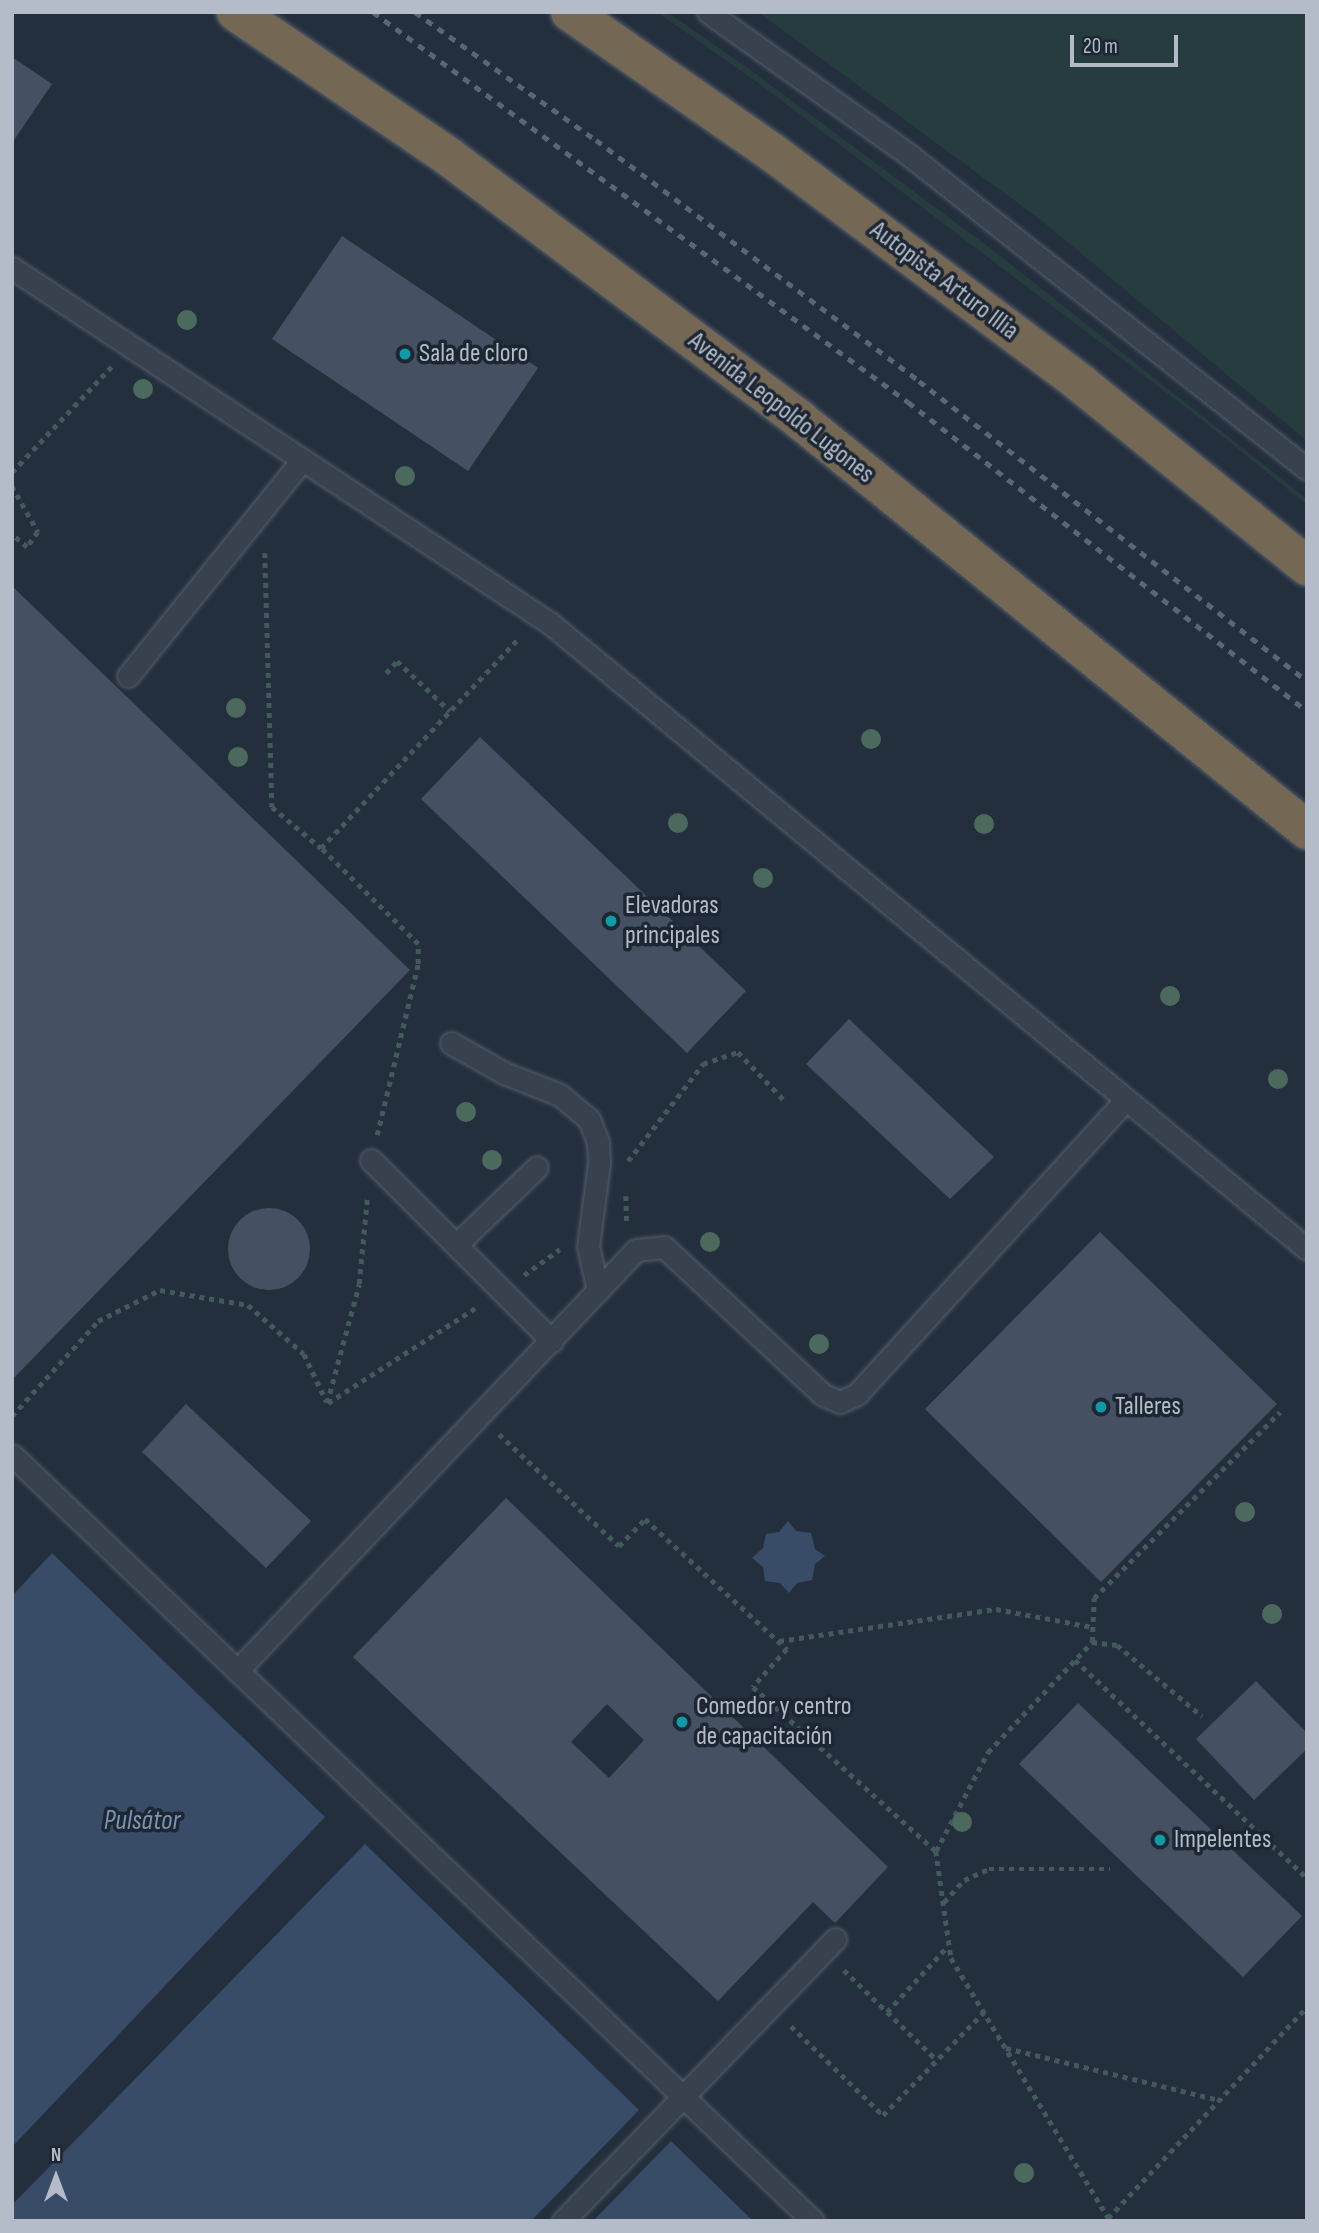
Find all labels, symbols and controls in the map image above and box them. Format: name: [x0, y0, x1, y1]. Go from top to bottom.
scale bar: [1074, 21, 1182, 65]
text: 20 m: [1083, 34, 1118, 59]
street label: Autopista Arturo Illia: [864, 215, 1024, 347]
street label: Avenida Leopoldo Lugones: [682, 326, 880, 490]
place label: Sala de cloro: [419, 338, 528, 370]
marker: Sala de cloro: [397, 346, 413, 362]
place label: Elevadoras principales: [625, 890, 720, 951]
marker: Elevadoras principales: [603, 913, 619, 929]
place label: Talleres: [1115, 1391, 1181, 1423]
marker: Talleres: [1093, 1399, 1109, 1415]
place label: Comedor y centro de capacitación: [696, 1691, 852, 1752]
marker: Comedor y centro de capacitación: [674, 1714, 690, 1730]
water label: Pulsátor: [104, 1804, 180, 1838]
place label: Impelentes: [1174, 1824, 1271, 1856]
marker: Impelentes: [1152, 1832, 1168, 1848]
north arrow: [21, 2142, 91, 2212]
text: N: [51, 2144, 61, 2167]

